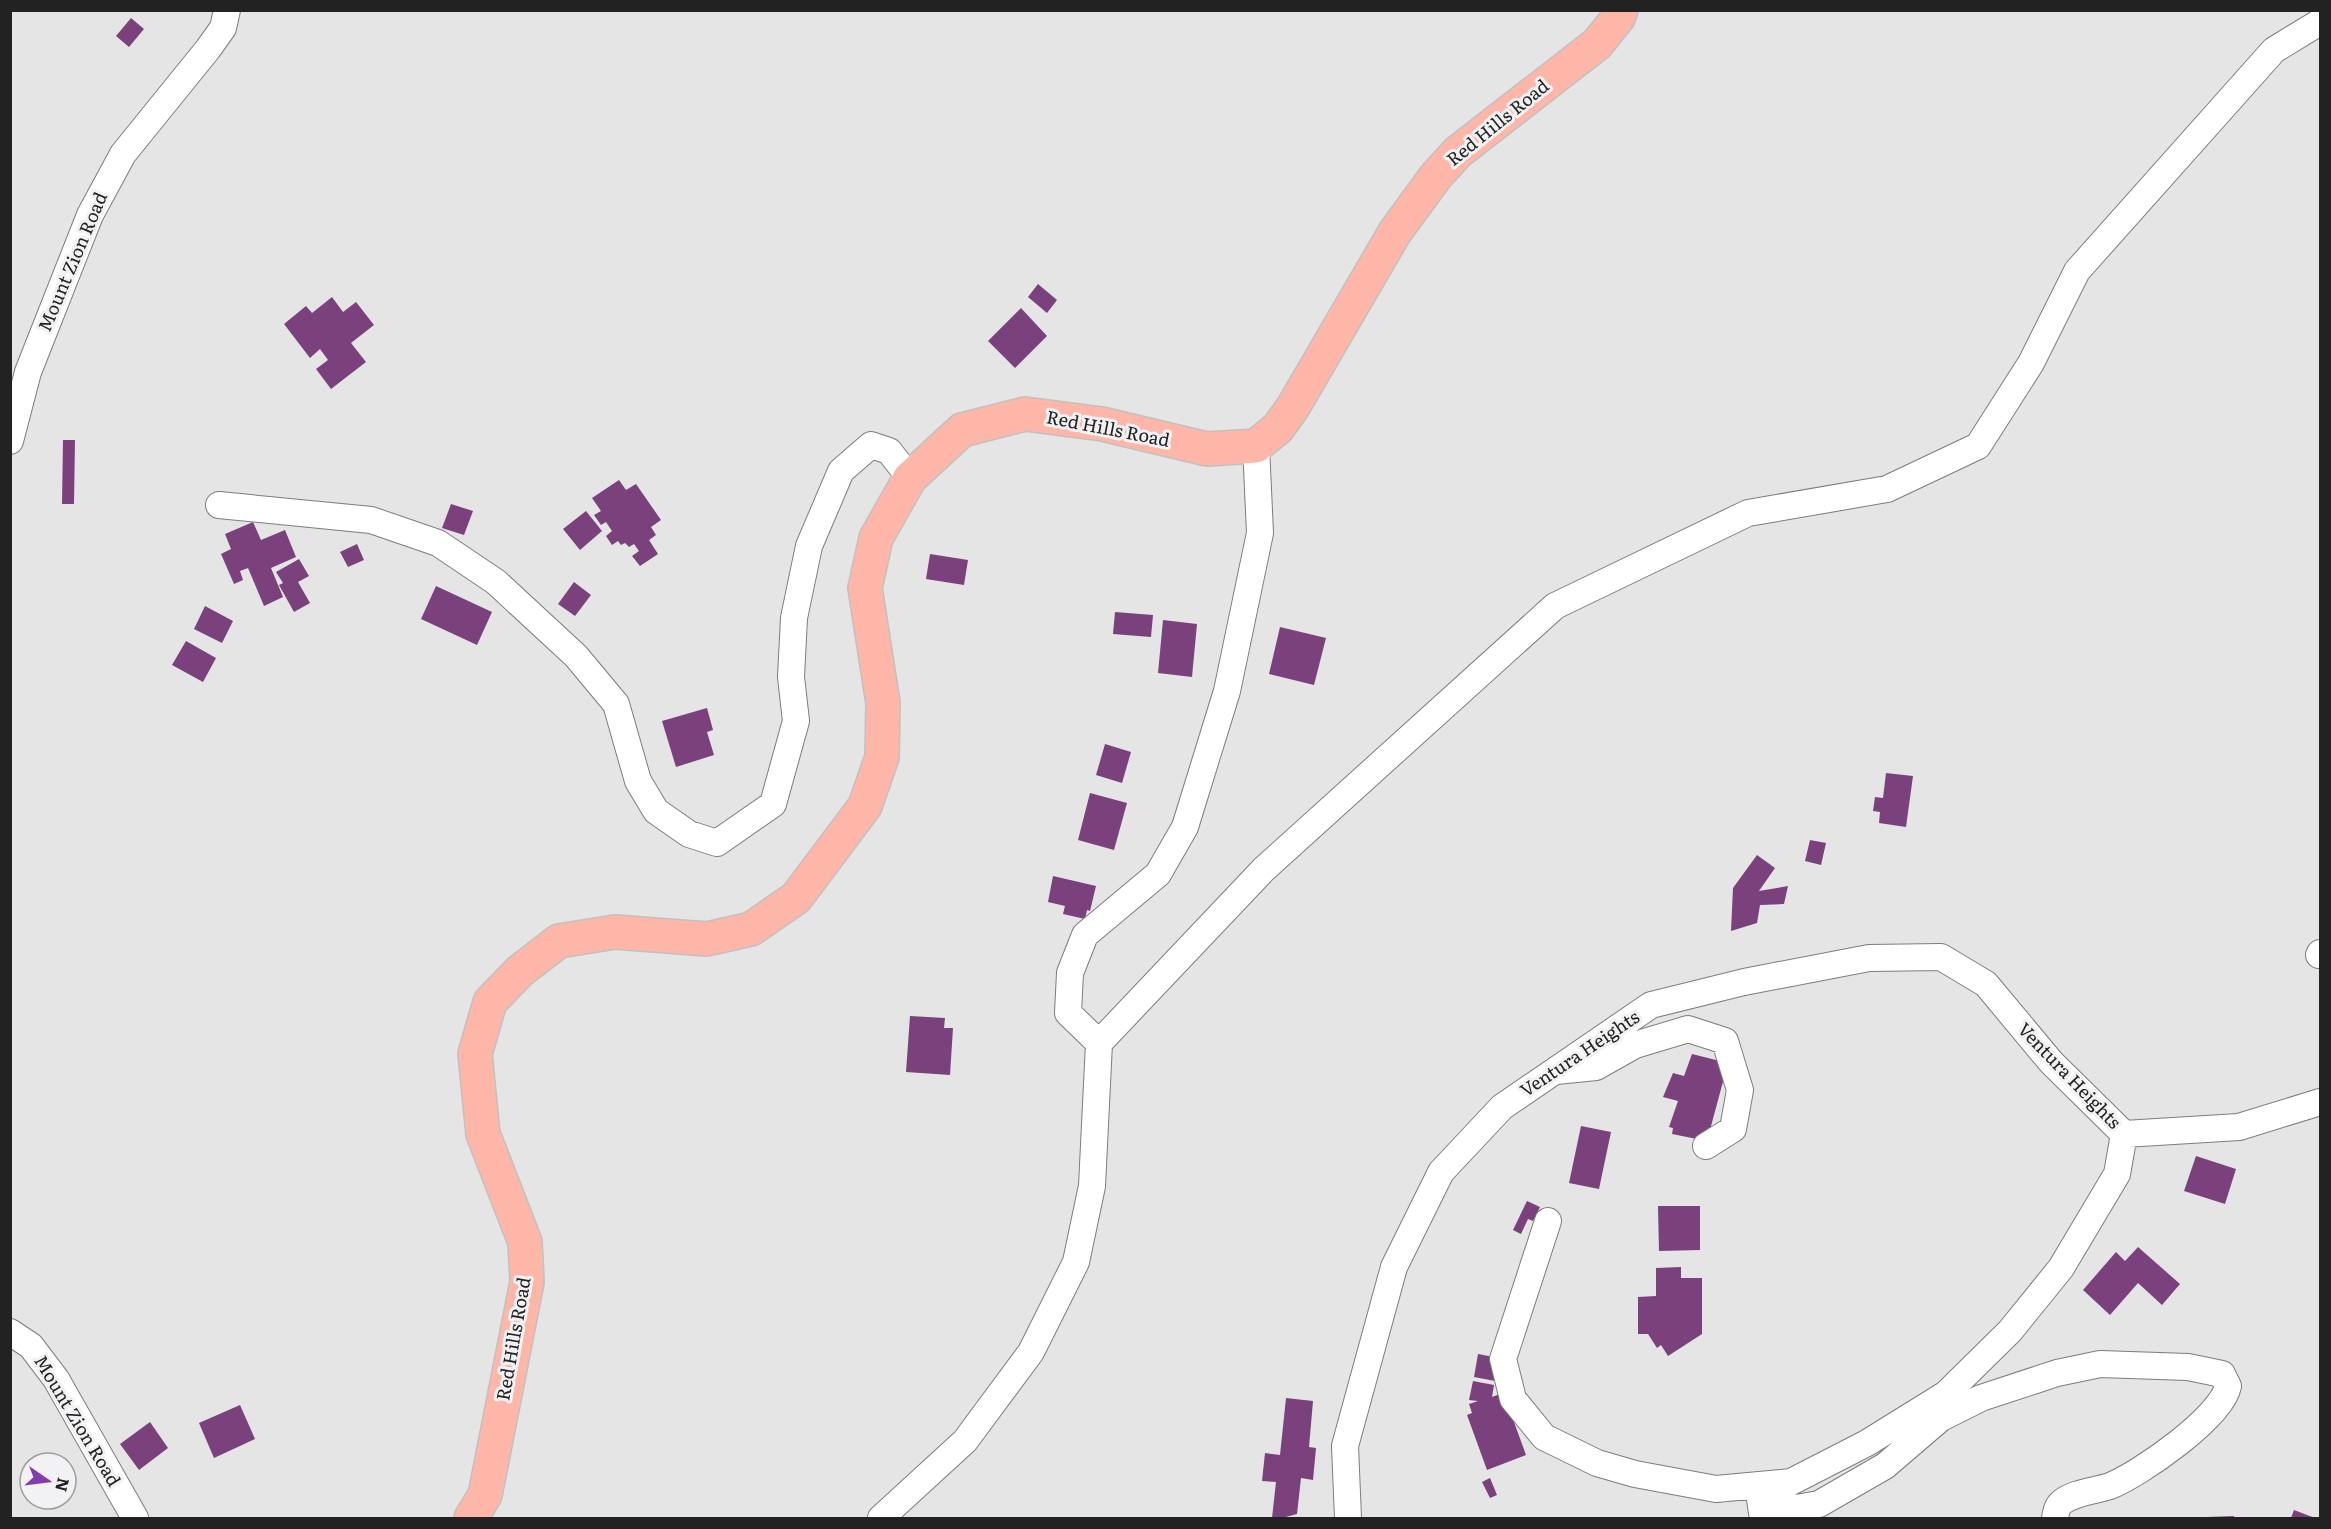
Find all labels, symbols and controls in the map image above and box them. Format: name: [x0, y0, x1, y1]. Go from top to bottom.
street label: Red Hills Road: [1440, 72, 1554, 172]
street label: Mount Zion Road: [30, 187, 113, 335]
street label: Red Hills Road: [1044, 402, 1172, 453]
street label: Ventura Heights: [1514, 1003, 1644, 1103]
street label: Ventura Heights: [2012, 1016, 2128, 1134]
street label: Red Hills Road: [488, 1275, 537, 1403]
street label: Mount Zion Road: [28, 1349, 128, 1491]
north arrow: [18, 1451, 78, 1511]
text: N: [50, 1475, 77, 1494]

